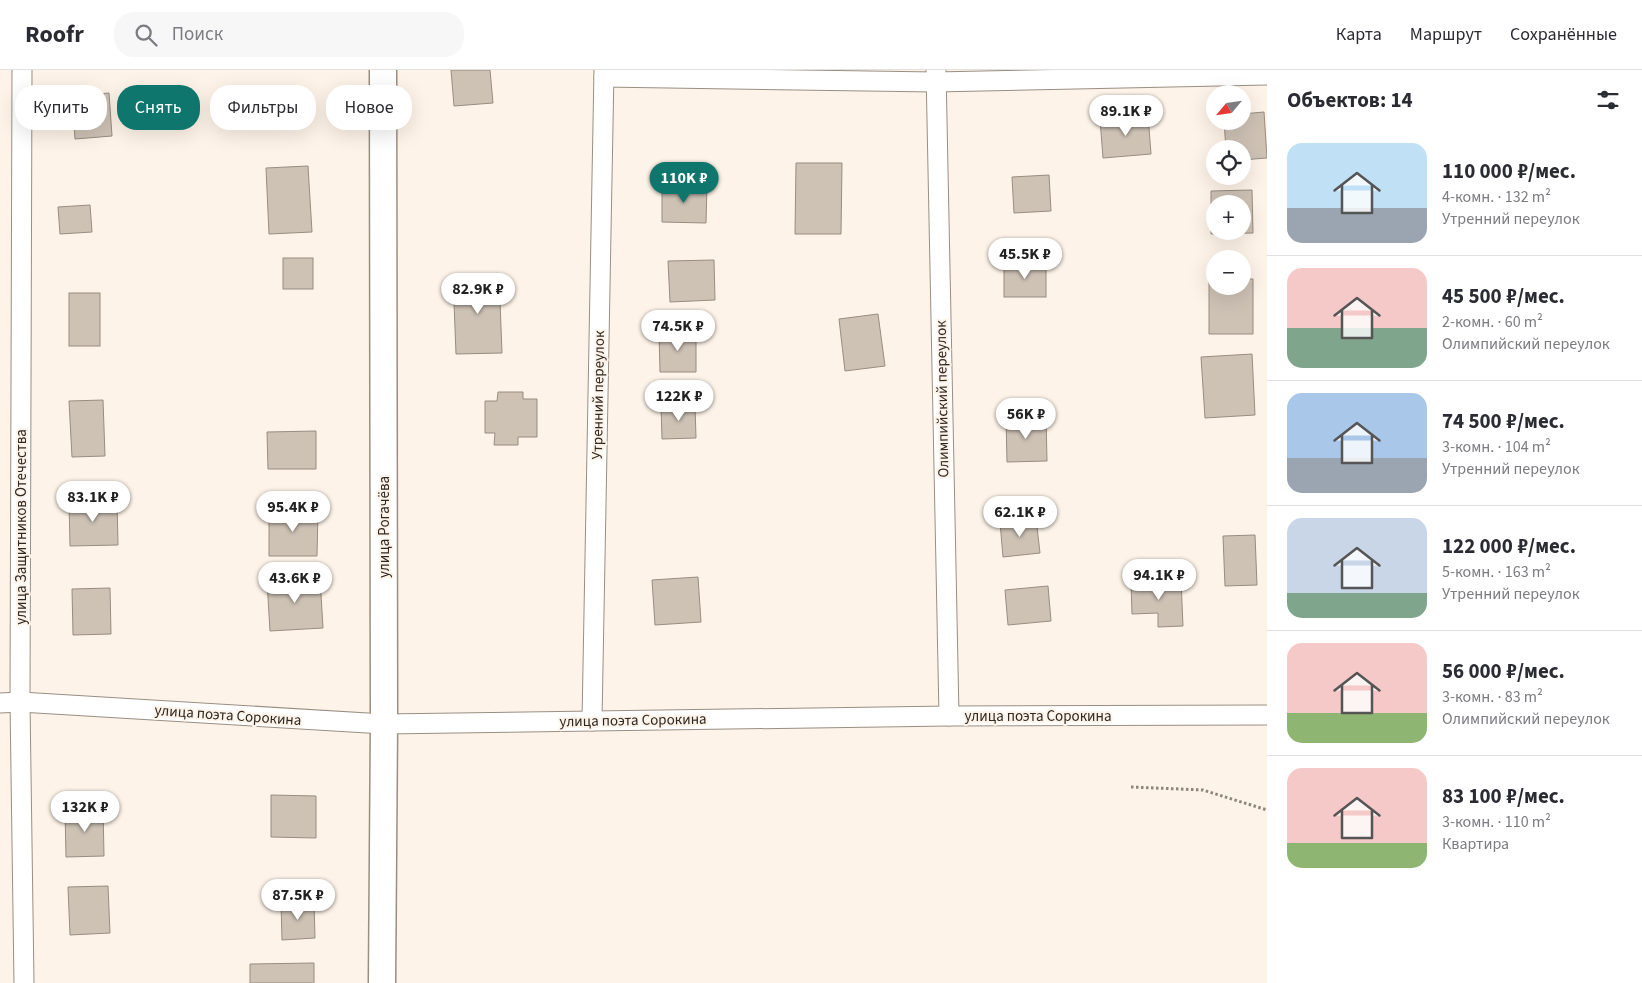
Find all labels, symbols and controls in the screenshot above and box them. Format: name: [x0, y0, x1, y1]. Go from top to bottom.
search box: [114, 12, 464, 57]
text: Roofr: [25, 17, 84, 52]
icon: search: [132, 21, 160, 49]
text: Поиск: [172, 21, 223, 48]
text: Карта: [1336, 22, 1382, 47]
text: Маршрут: [1410, 22, 1482, 47]
text: Сохранённые: [1510, 22, 1617, 47]
chip: Купить: [15, 85, 107, 130]
chip: Снять: [117, 85, 200, 130]
chip: Фильтры: [210, 85, 316, 130]
chip: Новое: [326, 85, 412, 130]
north arrow: [1206, 85, 1251, 130]
map controls: [1206, 85, 1251, 295]
text: Объектов: 14: [1287, 85, 1413, 115]
icon: filters: [1594, 86, 1622, 114]
pin: 89.1K ₽: [1080, 94, 1172, 137]
text: 89.1K ₽: [1100, 100, 1152, 122]
button: locate: [1206, 140, 1251, 185]
text: 110 000 ₽/мес.: [1442, 156, 1576, 186]
pin: 110K ₽: [643, 162, 725, 204]
icon: home: [1327, 163, 1387, 223]
text: 110K ₽: [661, 167, 707, 189]
text: 4-комн. · 132 m²: [1442, 186, 1551, 208]
button: +: [1206, 195, 1251, 240]
text: Утренний переулок: [1442, 208, 1580, 230]
pin: 45.5K ₽: [979, 238, 1071, 280]
text: 45.5K ₽: [999, 243, 1051, 265]
button: −: [1206, 250, 1251, 295]
pin: 82.9K ₽: [432, 272, 524, 315]
text: 82.9K ₽: [452, 278, 504, 300]
text: 45 500 ₽/мес.: [1442, 281, 1565, 311]
icon: home: [1327, 288, 1387, 348]
pin: 74.5K ₽: [632, 310, 724, 352]
text: 2-комн. · 60 m²: [1442, 311, 1543, 333]
text: 74.5K ₽: [652, 315, 704, 337]
street label: Олимпийский переулок: [931, 320, 954, 478]
street label: Утренний переулок: [587, 330, 610, 460]
text: Олимпийский переулок: [1442, 333, 1610, 355]
pin: 122K ₽: [638, 380, 720, 422]
text: 122K ₽: [656, 385, 702, 407]
pin: 56K ₽: [991, 398, 1061, 440]
text: 56K ₽: [1007, 403, 1045, 425]
text: 74 500 ₽/мес.: [1442, 406, 1565, 436]
icon: home: [1327, 413, 1387, 473]
street label: улица Защитников Отечества: [11, 429, 32, 625]
text: 3-комн. · 104 m²: [1442, 436, 1551, 458]
text: Утренний переулок: [1442, 458, 1580, 480]
street label: улица Рогачёва: [374, 476, 395, 578]
pin: 83.1K ₽: [47, 480, 139, 523]
text: 83.1K ₽: [67, 486, 119, 508]
pin: 95.4K ₽: [247, 490, 339, 533]
text: 95.4K ₽: [267, 496, 319, 518]
pin: 62.1K ₽: [974, 496, 1066, 538]
text: 62.1K ₽: [994, 501, 1046, 523]
text: 122 000 ₽/мес.: [1442, 531, 1576, 561]
icon: home: [1327, 538, 1387, 598]
pin: 94.1K ₽: [1113, 558, 1205, 601]
text: 5-комн. · 163 m²: [1442, 561, 1551, 583]
pin: 43.6K ₽: [249, 562, 341, 604]
text: 94.1K ₽: [1133, 564, 1185, 586]
text: 43.6K ₽: [269, 567, 321, 589]
text: Утренний переулок: [1442, 583, 1580, 605]
text: 56 000 ₽/мес.: [1442, 656, 1565, 686]
icon: home: [1327, 663, 1387, 723]
text: 3-комн. · 83 m²: [1442, 686, 1543, 708]
street label: улица поэта Сорокина: [154, 700, 302, 731]
street label: улица поэта Сорокина: [964, 706, 1112, 727]
text: Олимпийский переулок: [1442, 708, 1610, 730]
street label: улица поэта Сорокина: [559, 709, 707, 732]
text: 83 100 ₽/мес.: [1442, 781, 1565, 811]
icon: home: [1327, 788, 1387, 848]
pin: 132K ₽: [44, 790, 126, 833]
text: 132K ₽: [62, 796, 108, 818]
text: 3-комн. · 110 m²: [1442, 811, 1551, 833]
text: Квартира: [1442, 833, 1509, 855]
pin: 87.5K ₽: [252, 878, 344, 921]
text: 87.5K ₽: [272, 884, 324, 906]

